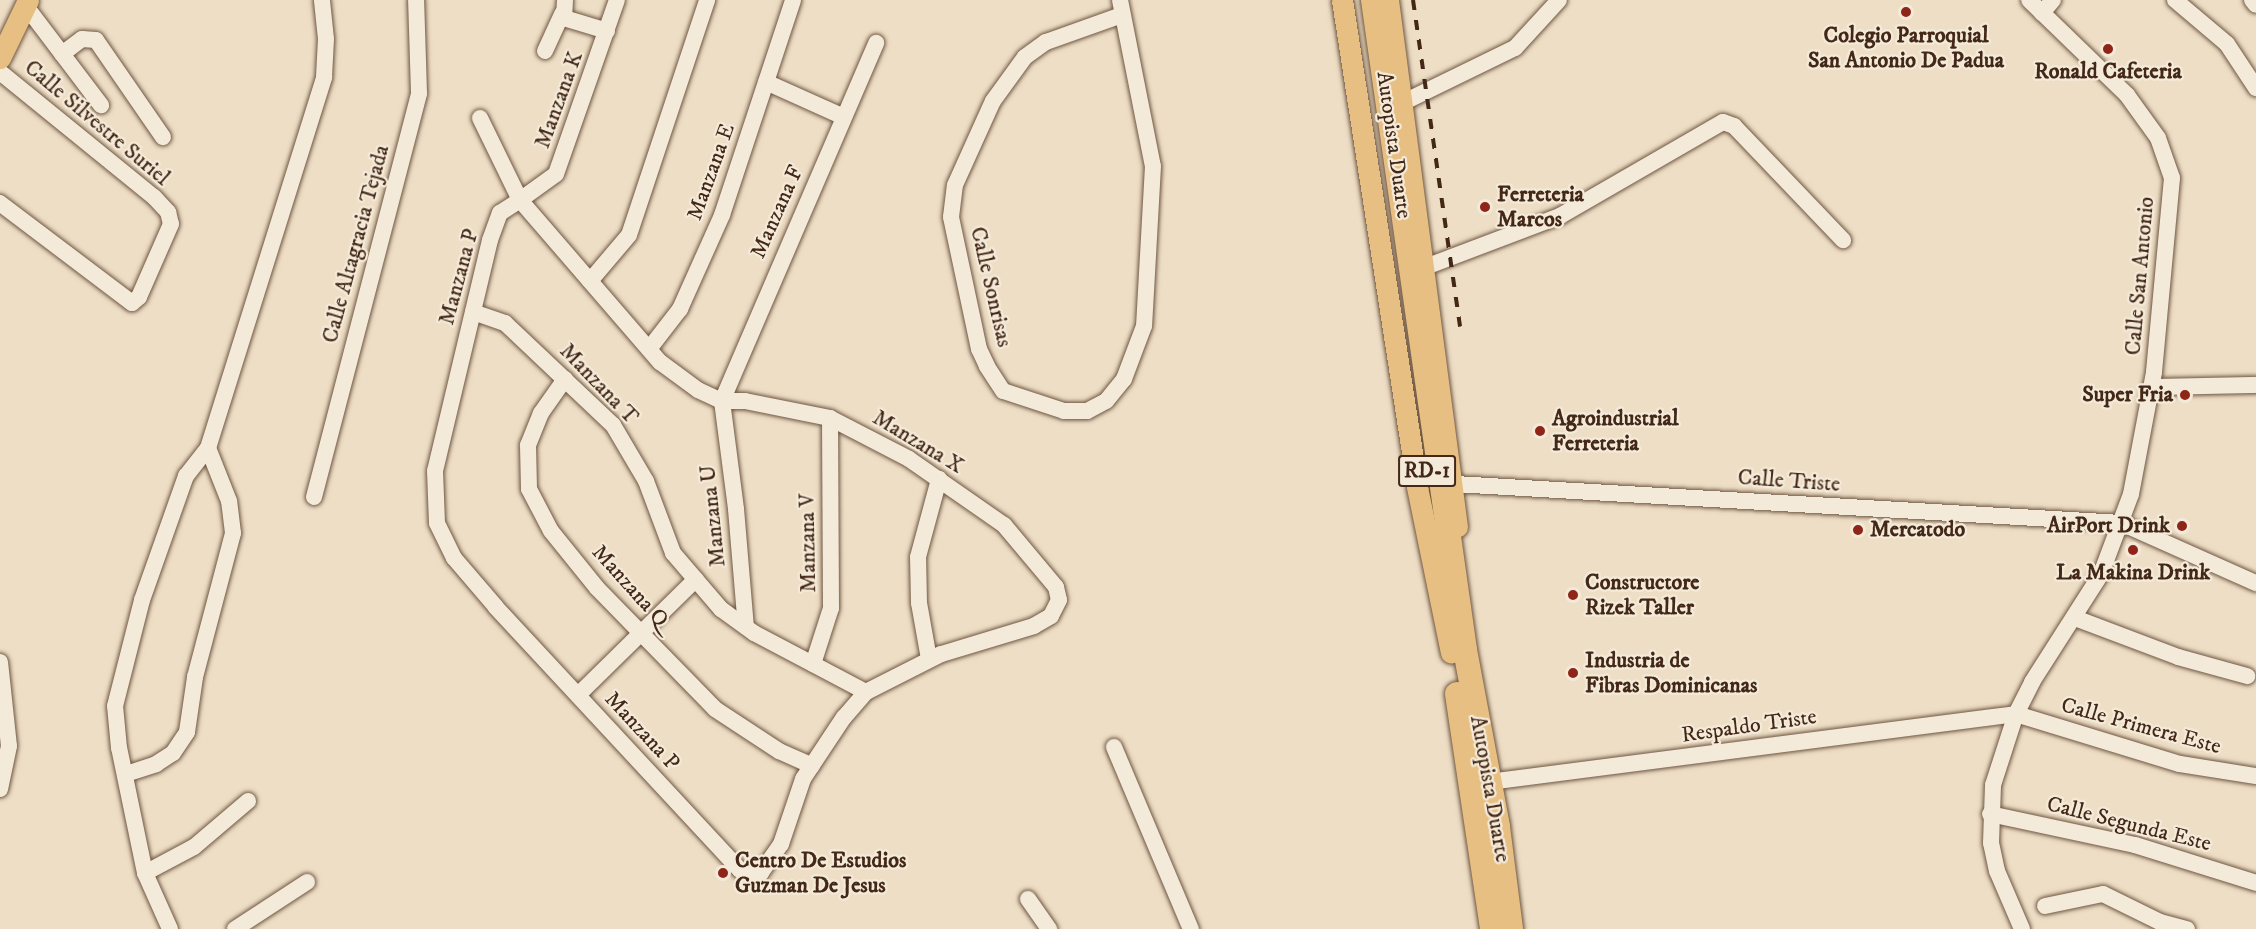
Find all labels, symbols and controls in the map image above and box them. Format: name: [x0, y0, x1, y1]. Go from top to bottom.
marker: Colegio Parroquial San Antonio De Padua: [1899, 5, 1913, 19]
place label: Colegio Parroquial San Antonio De Padua: [1808, 22, 2004, 74]
marker: Ronald Cafeteria: [2101, 42, 2115, 56]
street label: Manzana K: [529, 48, 589, 152]
street label: Calle Silvestre Suriel: [19, 55, 175, 191]
place label: Ronald Cafeteria: [2034, 59, 2182, 85]
street label: Autopista Duarte: [1371, 70, 1417, 220]
street label: Manzana E: [681, 120, 741, 224]
street label: Calle Altagracia Tejada: [317, 142, 395, 346]
street label: Manzana F: [745, 161, 809, 263]
place label: Ferreteria Marcos: [1497, 181, 1584, 232]
street label: Calle San Antonio: [2120, 196, 2160, 356]
marker: Ferreteria Marcos: [1478, 200, 1492, 214]
street label: Calle Sonrisas: [964, 224, 1018, 350]
street label: Manzana P: [434, 226, 484, 328]
street label: Manzana T: [554, 338, 644, 430]
place label: Super Fria: [2082, 382, 2173, 408]
marker: Super Fria: [2178, 388, 2192, 402]
street label: Manzana X: [868, 405, 968, 479]
place label: Agroindustrial Ferreteria: [1552, 405, 1679, 457]
marker: Agroindustrial Ferreteria: [1533, 424, 1547, 438]
road number: RD-1: [1397, 453, 1457, 489]
street label: Manzana U: [695, 464, 731, 568]
street label: Calle Triste: [1737, 464, 1841, 498]
street label: Manzana V: [794, 493, 822, 593]
place label: AirPort Drink: [2047, 513, 2170, 539]
place label: Mercatodo: [1870, 517, 1965, 543]
marker: AirPort Drink: [2175, 519, 2189, 533]
marker: Mercatodo: [1851, 523, 1865, 537]
street label: Manzana Q: [586, 539, 674, 633]
marker: La Makina Drink: [2126, 543, 2140, 557]
place label: La Makina Drink: [2056, 560, 2210, 586]
place label: Constructore Rizek Taller: [1585, 569, 1699, 620]
marker: Constructore Rizek Taller: [1566, 588, 1580, 602]
place label: Industria de Fibras Dominicanas: [1585, 647, 1757, 698]
marker: Industria de Fibras Dominicanas: [1566, 666, 1580, 680]
street label: Manzana P: [599, 686, 685, 776]
street label: Calle Primera Este: [2058, 692, 2224, 760]
street label: Respaldo Triste: [1680, 703, 1818, 749]
street label: Autopista Duarte: [1464, 714, 1516, 864]
street label: Calle Segunda Este: [2044, 791, 2214, 857]
place label: Centro De Estudios Guzman De Jesus: [735, 847, 906, 898]
marker: Centro De Estudios Guzman De Jesus: [716, 866, 730, 880]

